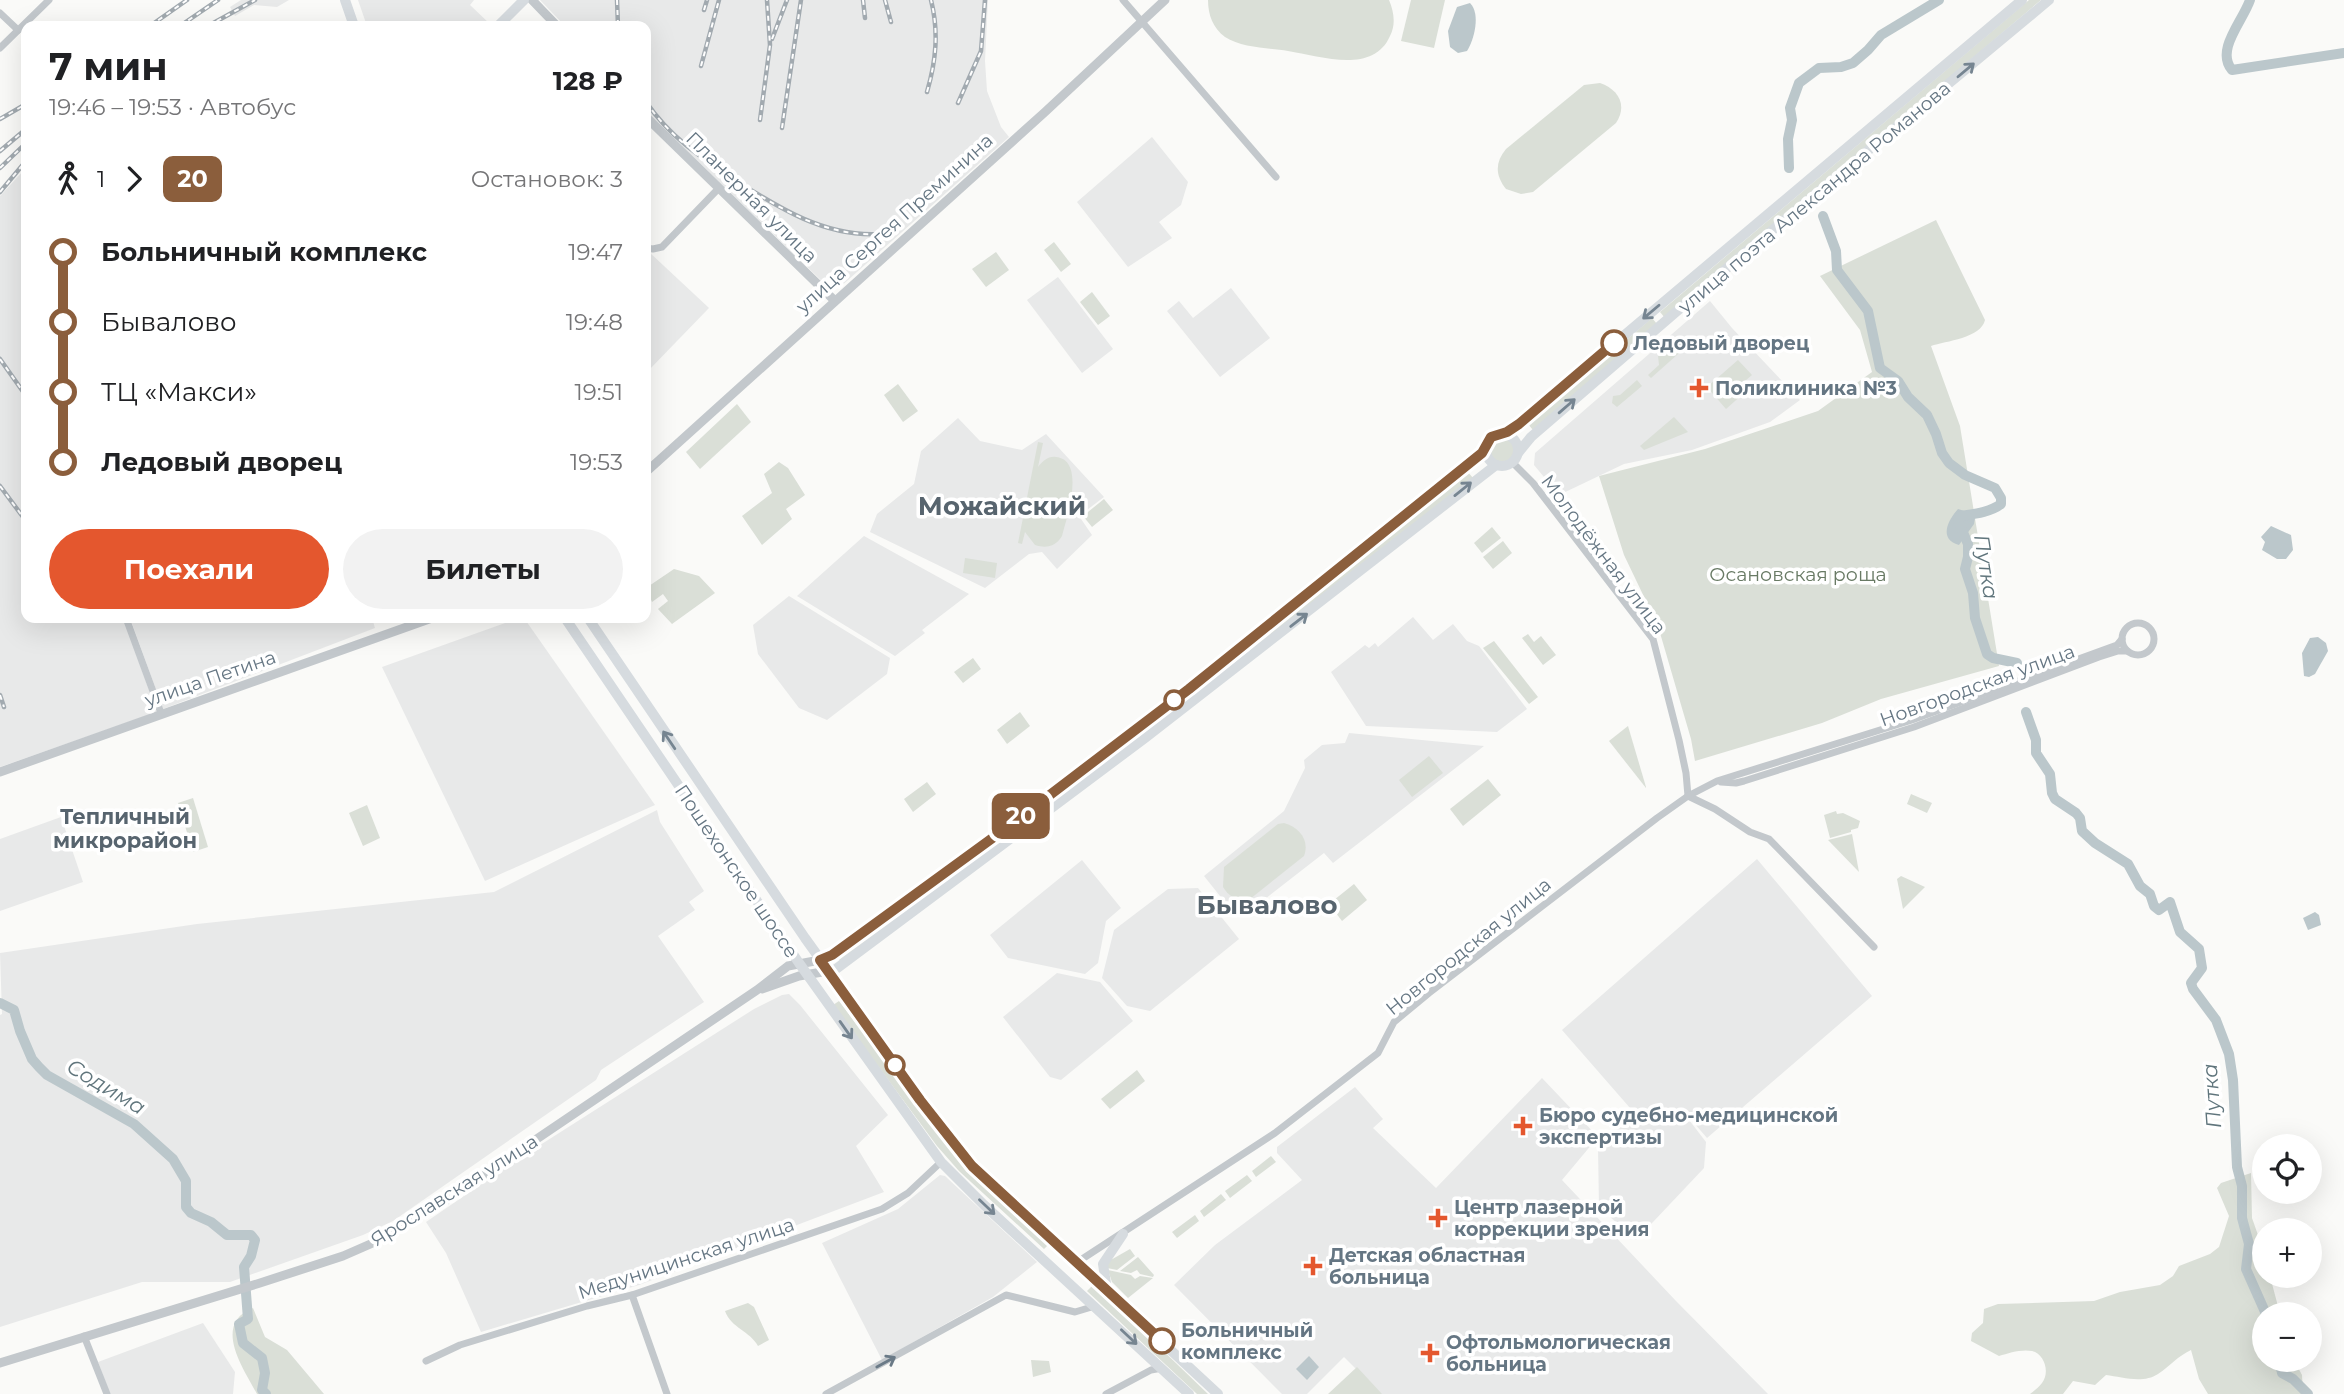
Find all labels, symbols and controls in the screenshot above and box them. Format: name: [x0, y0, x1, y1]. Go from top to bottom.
text: 7 мин: [49, 43, 168, 90]
one-way arrow: [1957, 62, 1975, 78]
text: 128 ₽: [553, 65, 623, 97]
street label: улица поэта Александра Романова: [1673, 77, 1955, 319]
text: 19:46 – 19:53 · Автобус: [49, 93, 296, 121]
street label: Планерная улица: [681, 127, 822, 268]
street label: улица Сергея Преминина: [790, 129, 998, 319]
icon: walk: [49, 160, 87, 198]
icon: forward: [115, 160, 153, 198]
text: 20: [177, 164, 208, 193]
text: 1: [97, 165, 105, 193]
text: Остановок: 3: [471, 165, 623, 193]
text: Больничный комплекс: [101, 236, 427, 268]
text: 19:47: [568, 238, 623, 266]
one-way arrow: [1642, 304, 1660, 320]
text: Бывалово: [101, 306, 237, 338]
text: 19:48: [566, 308, 623, 336]
marker: Ледовый дворец: [1601, 330, 1627, 356]
place label: Ледовый дворец: [1633, 332, 1809, 355]
text: ТЦ «Макси»: [101, 376, 257, 408]
place label: Поликлиника №3: [1715, 377, 1897, 400]
text: 19:51: [574, 378, 623, 406]
marker: Поликлиника №3: [1689, 378, 1709, 398]
one-way arrow: [1558, 398, 1576, 414]
text: Ледовый дворец: [101, 446, 342, 478]
text: 19:53: [570, 448, 623, 476]
street label: Молодёжная улица: [1536, 470, 1671, 639]
one-way arrow: [1453, 482, 1471, 497]
district label: Можайский: [918, 490, 1086, 522]
button: Поехали: [49, 529, 329, 609]
button: Билеты: [343, 529, 623, 609]
water label: Путка: [1969, 533, 2004, 601]
park label: Осановская роща: [1709, 563, 1887, 586]
one-way arrow: [1289, 613, 1308, 627]
street label: Новгородская улица: [1877, 639, 2078, 731]
street label: улица Петина: [141, 645, 279, 712]
unlabelled marker: [1164, 690, 1184, 710]
one-way arrow: [662, 731, 676, 751]
street label: Пошехонское шоссе: [670, 780, 803, 962]
line badge: 20: [990, 793, 1052, 839]
text: 20: [1006, 801, 1036, 830]
district label: Тепличный микрорайон: [53, 804, 197, 853]
street label: Новгородская улица: [1381, 873, 1556, 1020]
district label: Бывалово: [1197, 889, 1337, 921]
one-way arrow: [839, 1020, 853, 1039]
water label: Содима: [62, 1053, 150, 1120]
unlabelled marker: [885, 1055, 905, 1075]
water label: Путка: [2197, 1063, 2226, 1129]
place label: Бюро судебно-медицинской экспертизы: [1539, 1104, 1838, 1149]
marker: Бюро судебно-медицинской экспертизы: [1513, 1116, 1533, 1136]
street label: Ярославская улица: [367, 1130, 542, 1251]
map controls: [2252, 1134, 2322, 1372]
button: locate: [2252, 1134, 2322, 1204]
place label: Центр лазерной коррекции зрения: [1454, 1196, 1650, 1241]
one-way arrow: [979, 1199, 996, 1216]
marker: Центр лазерной коррекции зрения: [1428, 1208, 1448, 1228]
street label: Медуницинская улица: [575, 1213, 797, 1304]
button: +: [2252, 1218, 2322, 1288]
place label: Детская областная больница: [1329, 1244, 1526, 1289]
marker: Детская областная больница: [1303, 1256, 1323, 1276]
button: −: [2252, 1302, 2322, 1372]
place label: Больничный комплекс: [1181, 1319, 1313, 1364]
marker: Больничный комплекс: [1149, 1328, 1175, 1354]
one-way arrow: [1120, 1329, 1138, 1345]
place label: Офтольмологическая больница: [1446, 1331, 1671, 1376]
marker: Офтольмологическая больница: [1420, 1343, 1440, 1363]
one-way arrow: [876, 1355, 896, 1369]

